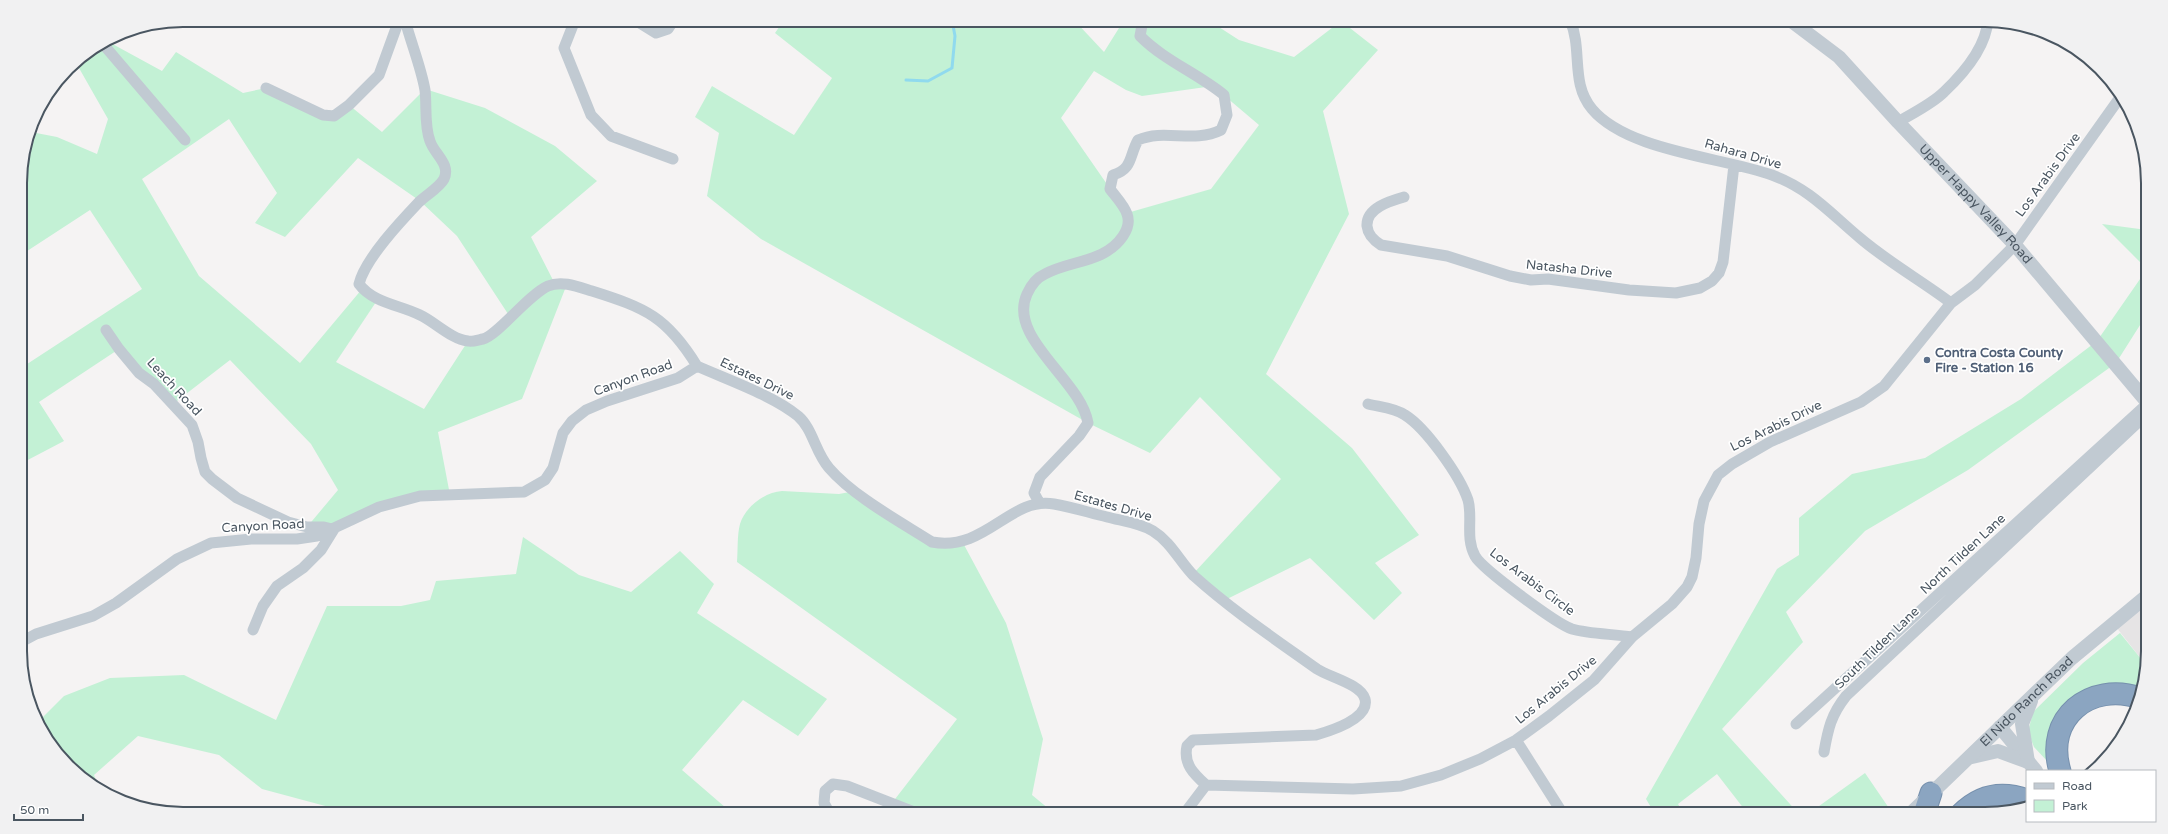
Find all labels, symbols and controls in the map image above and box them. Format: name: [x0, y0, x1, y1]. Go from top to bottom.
street label: Los Arabis Drive: [2012, 130, 2084, 220]
street label: Rahara Drive: [1703, 135, 1783, 173]
street label: Upper Happy Valley Road: [1915, 141, 2035, 267]
street label: Natasha Drive: [1525, 257, 1613, 281]
place label: Contra Costa County Fire - Station 16: [1935, 345, 2063, 376]
street label: Estates Drive: [717, 354, 797, 404]
street label: Leach Road: [143, 355, 205, 419]
marker: Contra Costa County Fire - Station 16: [1922, 355, 1932, 365]
street label: Canyon Road: [591, 356, 675, 400]
street label: Los Arabis Drive: [1728, 397, 1824, 455]
street label: Estates Drive: [1072, 487, 1154, 525]
street label: North Tilden Lane: [1917, 510, 2009, 598]
street label: Canyon Road: [221, 516, 305, 536]
street label: Los Arabis Circle: [1486, 545, 1578, 619]
street label: South Tilden Lane: [1831, 604, 1923, 692]
street label: Los Arabis Drive: [1512, 652, 1600, 728]
street label: El Nido Ranch Road: [1977, 653, 2077, 750]
legend: [2026, 770, 2156, 822]
text: Road: [2062, 779, 2092, 793]
scale bar: [14, 796, 83, 822]
text: Park: [2062, 799, 2088, 813]
text: 50 m: [20, 803, 49, 817]

